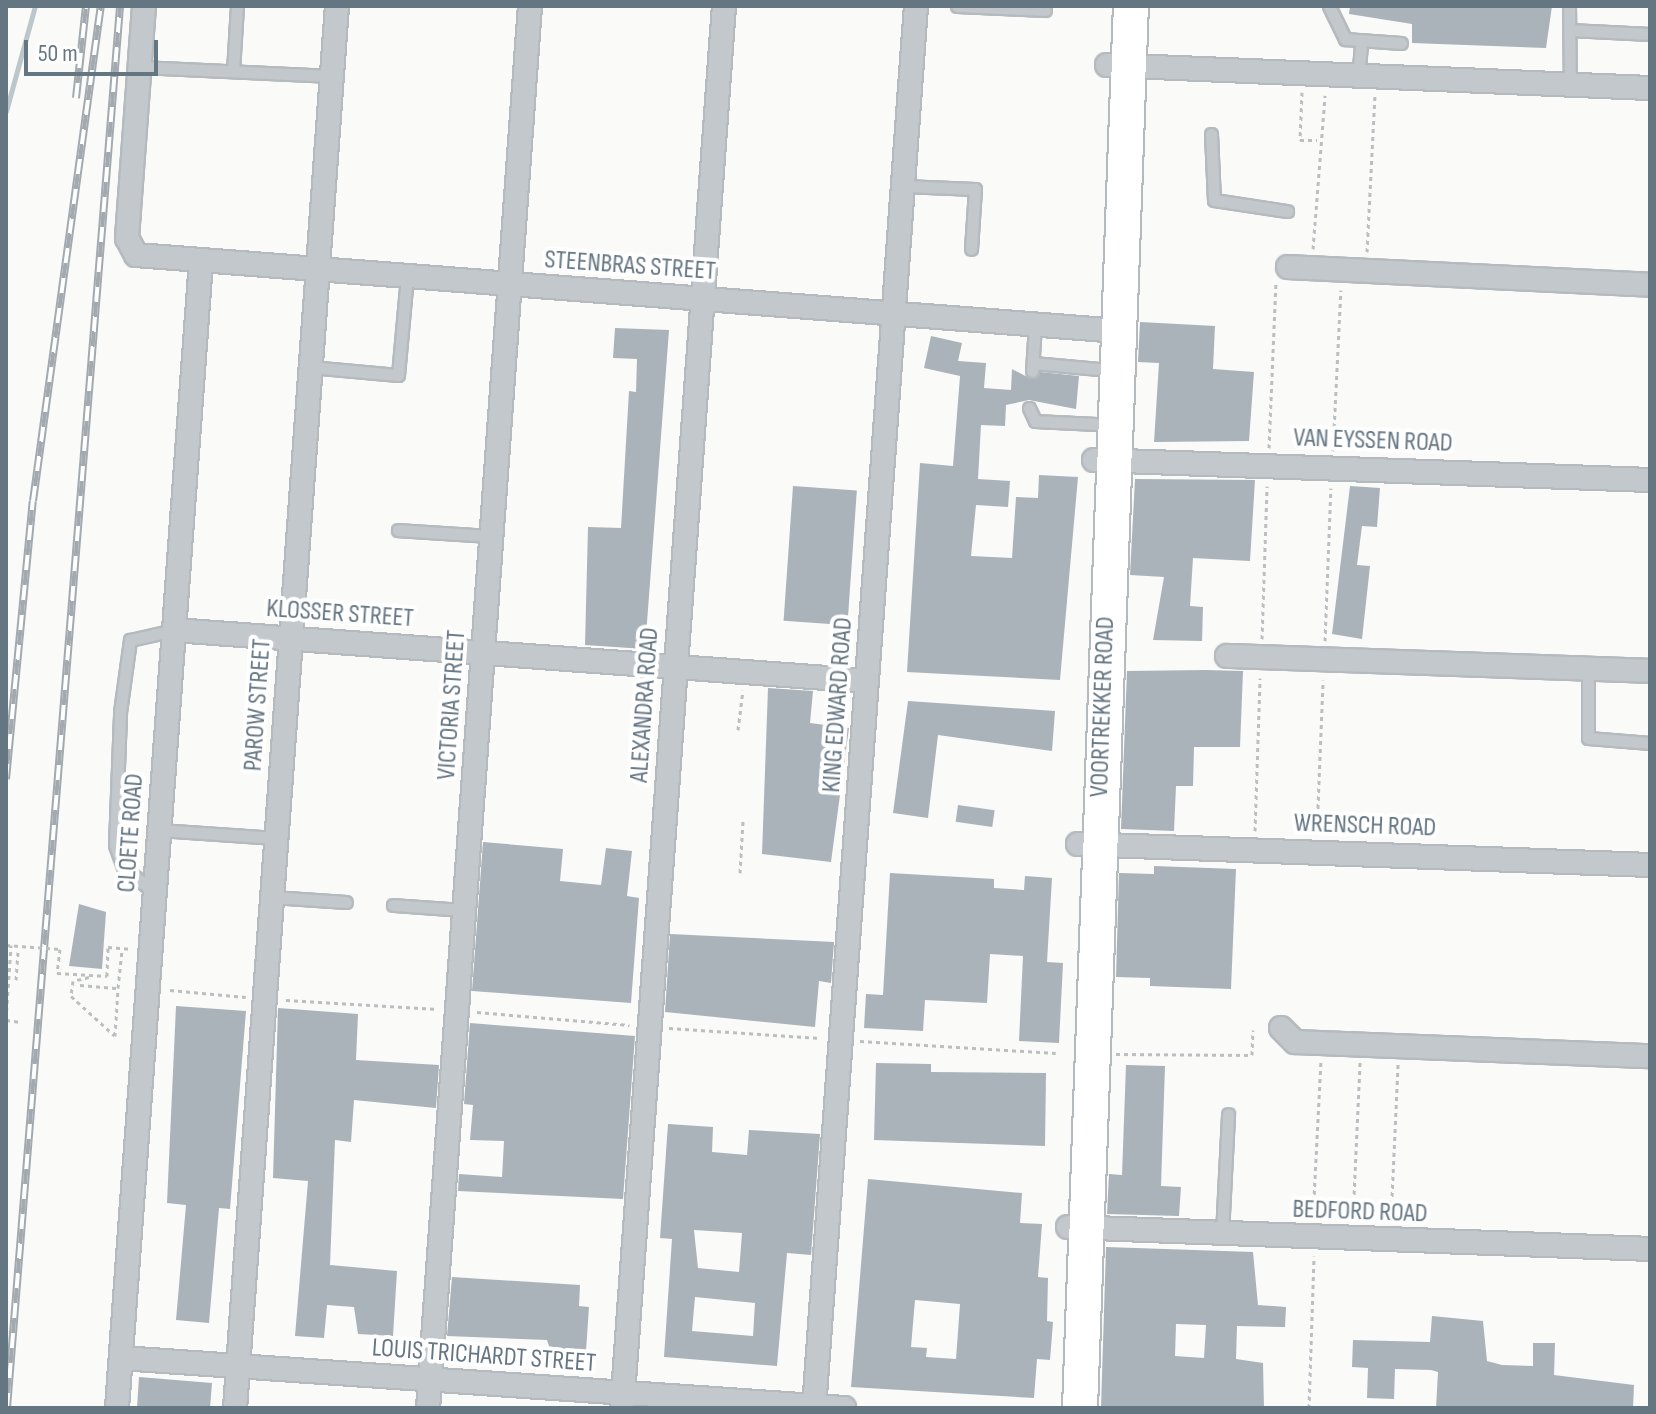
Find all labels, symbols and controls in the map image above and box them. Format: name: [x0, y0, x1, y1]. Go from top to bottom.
scale bar: [28, 24, 162, 74]
text: 50 m: [38, 39, 78, 68]
street label: STEENBRAS STREET: [543, 244, 717, 288]
street label: VAN EYSSEN ROAD: [1293, 423, 1453, 459]
street label: KLOSSER STREET: [265, 593, 415, 635]
street label: KING EDWARD ROAD: [816, 616, 860, 794]
street label: VOORTREKKER ROAD: [1084, 616, 1122, 798]
street label: ALEXANDRA ROAD: [624, 626, 666, 784]
street label: VICTORIA STREET: [431, 629, 473, 781]
street label: PAROW STREET: [238, 638, 278, 772]
street label: CLOETE ROAD: [111, 772, 151, 894]
street label: WRENSCH ROAD: [1293, 808, 1437, 844]
street label: BEDFORD ROAD: [1292, 1194, 1428, 1230]
street label: LOUIS TRICHARDT STREET: [371, 1333, 597, 1379]

